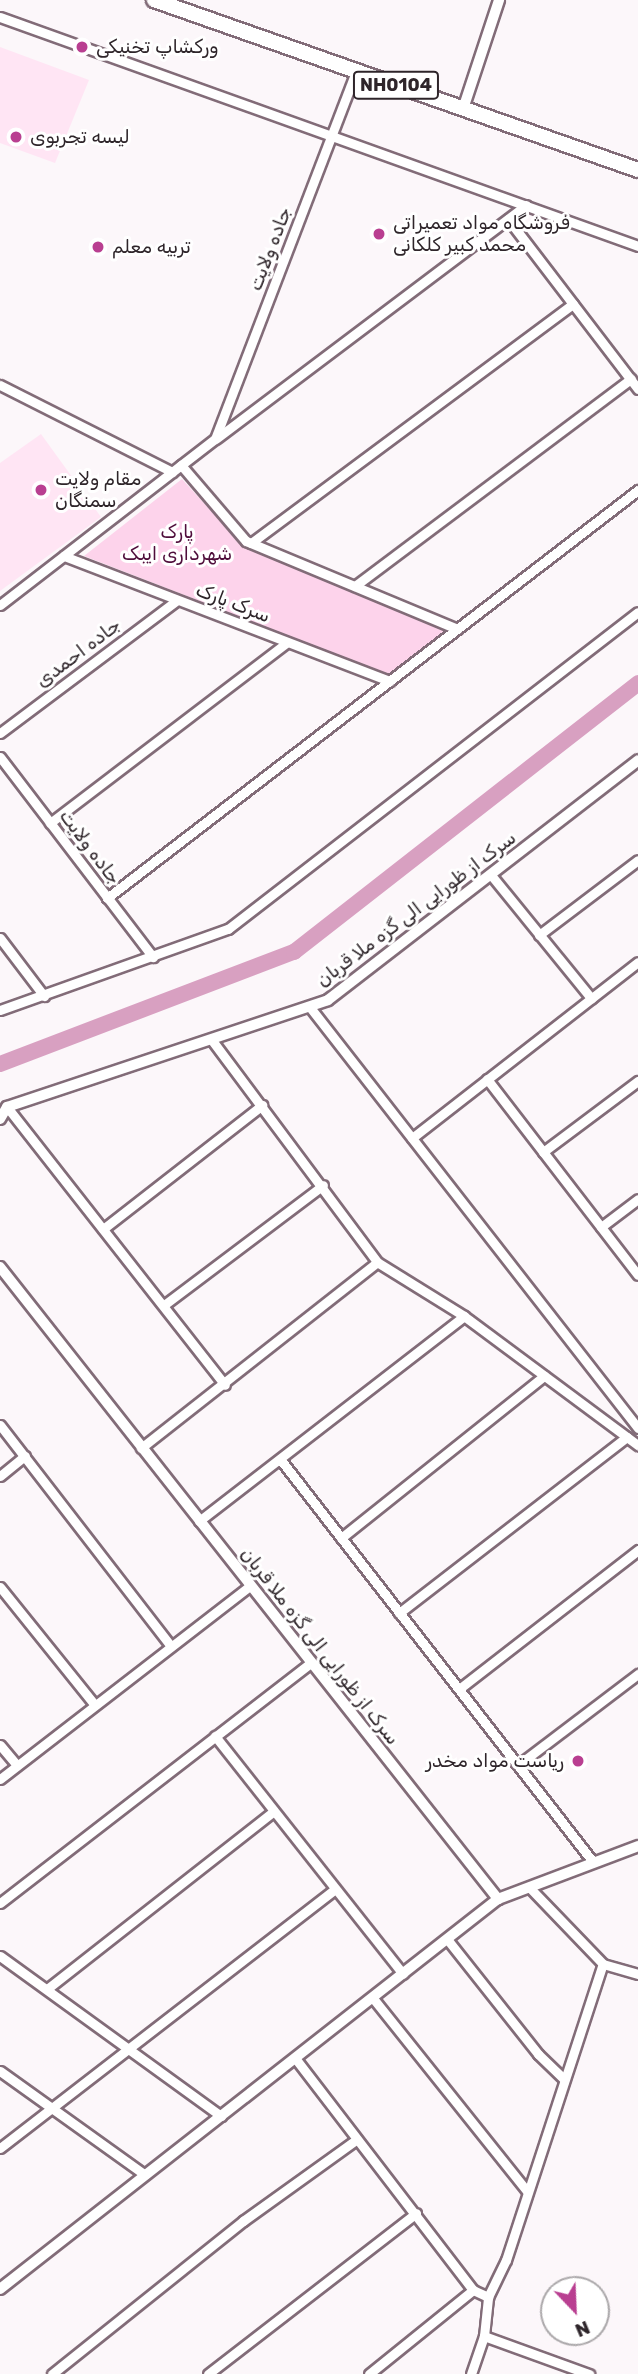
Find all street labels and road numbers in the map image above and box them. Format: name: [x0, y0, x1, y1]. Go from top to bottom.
road number: NH0104: [352, 70, 440, 100]
street label: جاده ولایت: [244, 204, 296, 294]
street label: سرک پارک: [193, 578, 273, 628]
street label: جاده احمدی: [31, 614, 125, 692]
street label: جاده ولایت: [55, 805, 125, 889]
street label: سرک از ظورایی الی گزه ملا قربان: [312, 826, 520, 992]
street label: سرک از ظورایی الی گزه ملا قربان: [236, 1543, 404, 1749]

